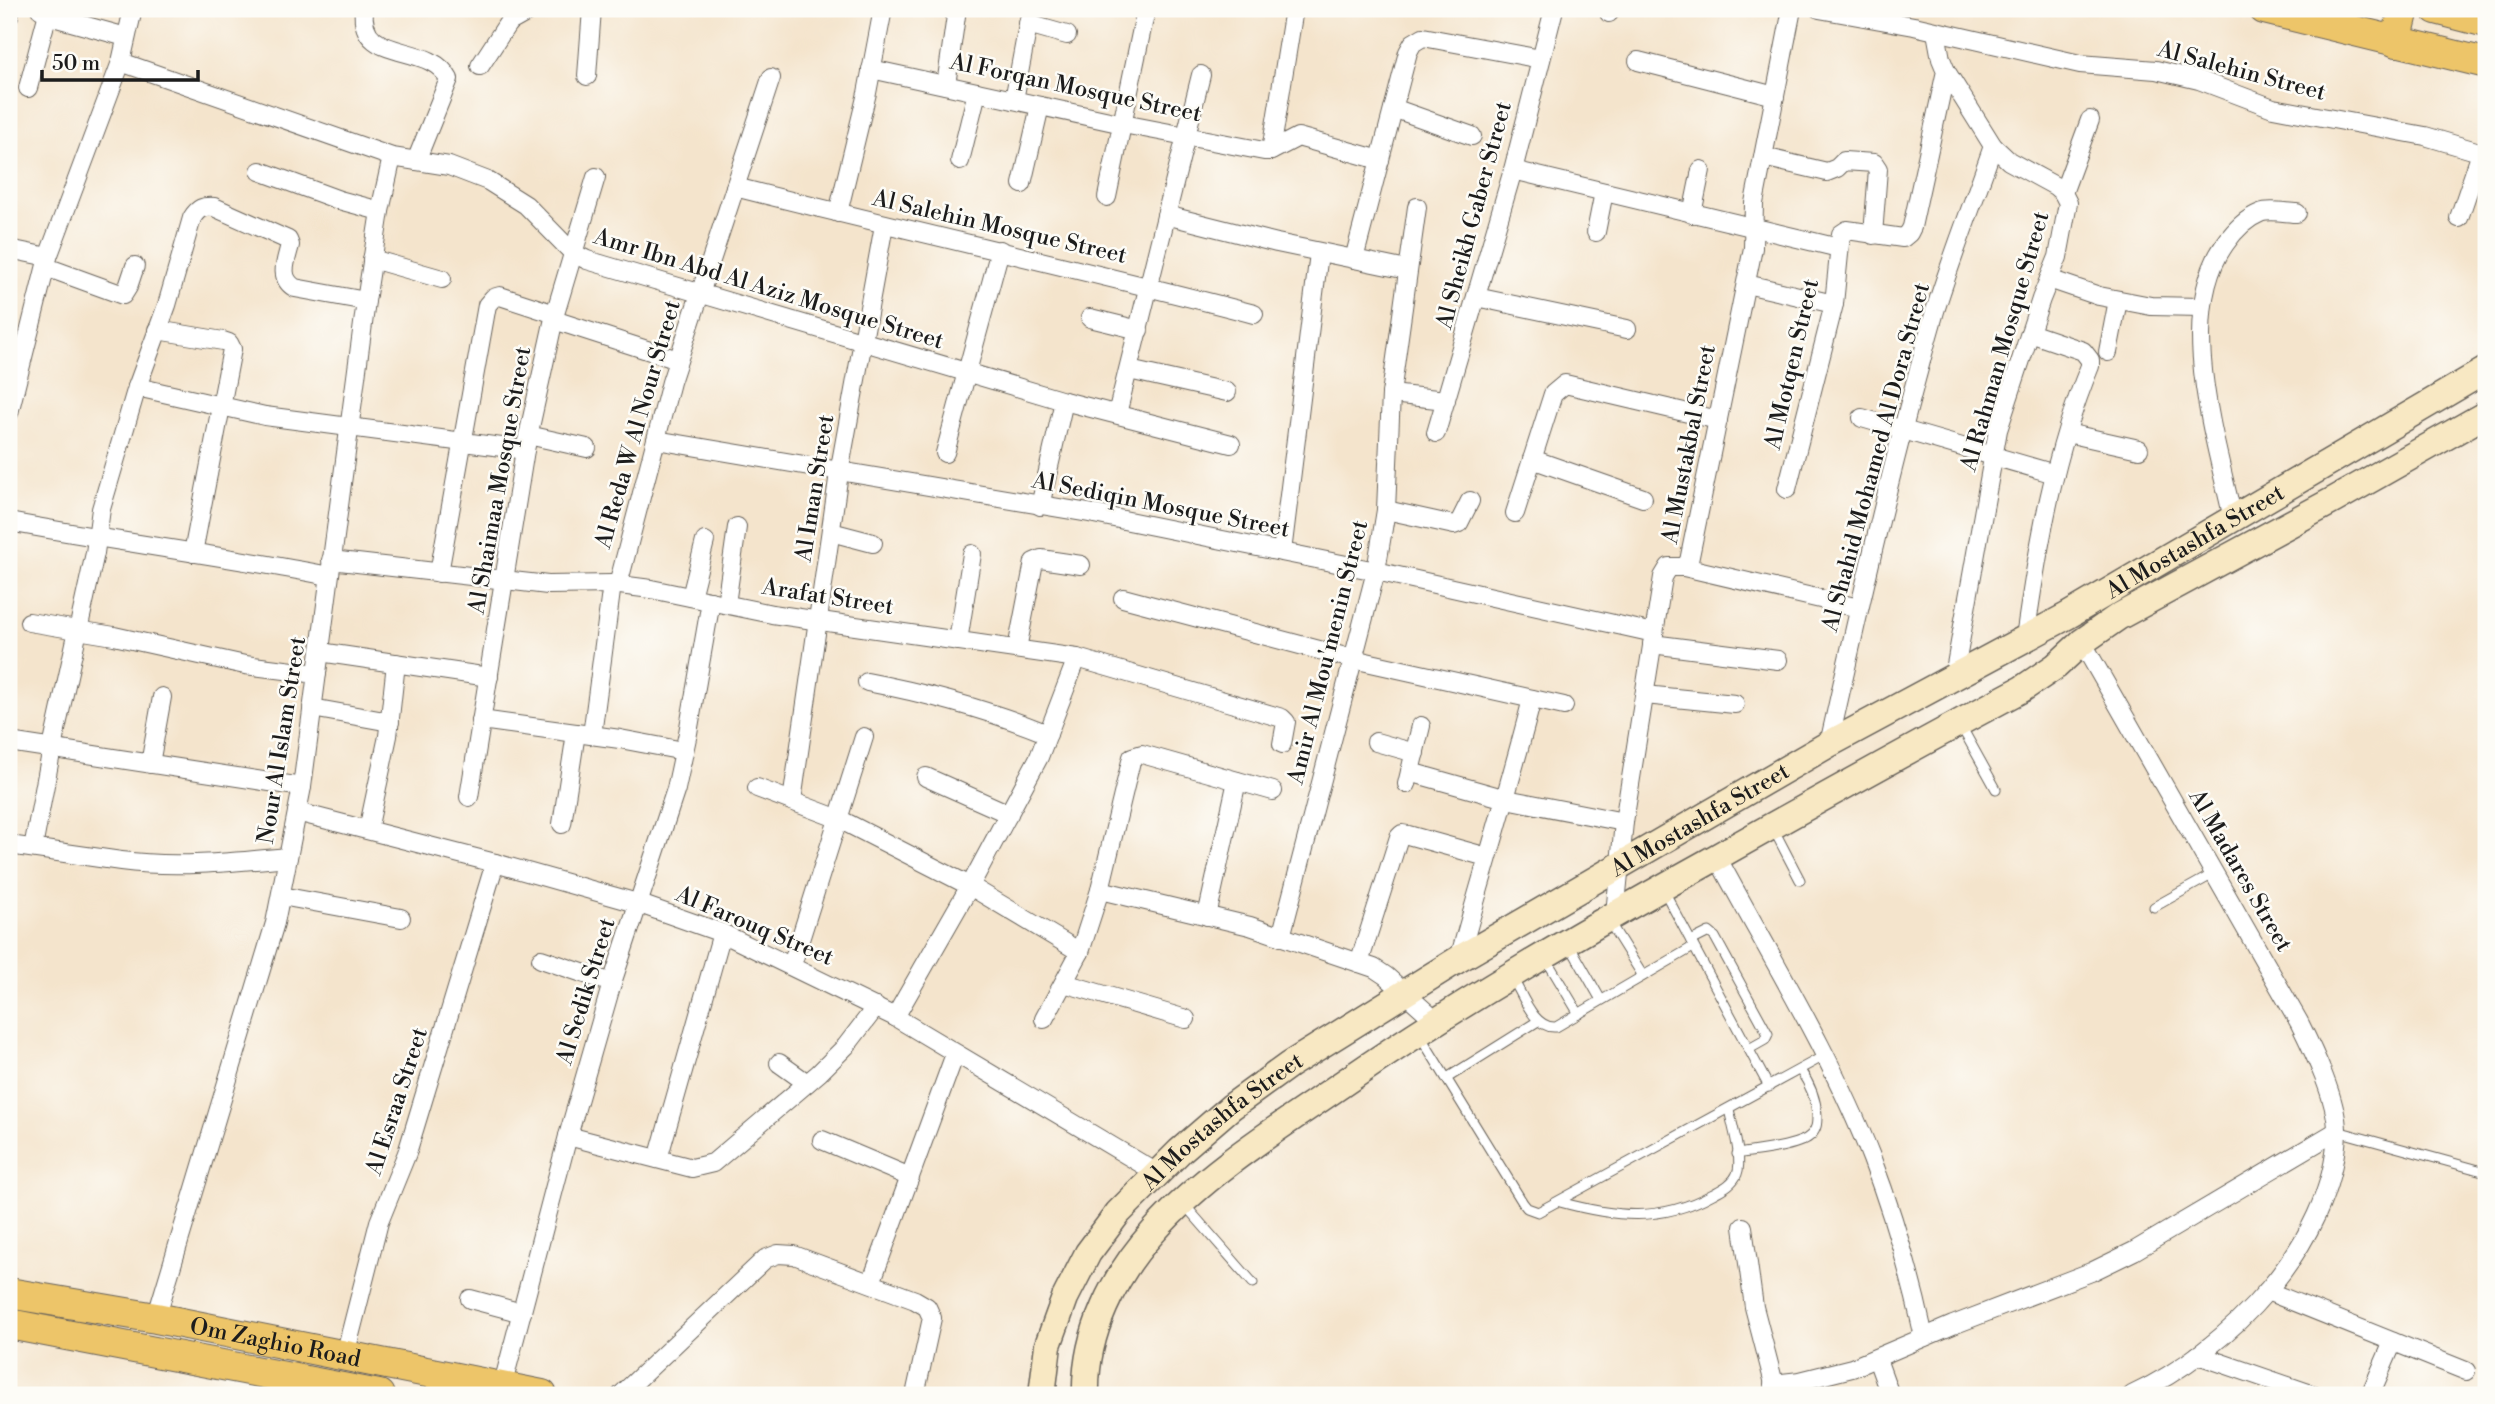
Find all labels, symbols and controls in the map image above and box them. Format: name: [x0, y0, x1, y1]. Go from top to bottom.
street label: Al Salehin Street: [2154, 35, 2329, 107]
scale bar: [42, 38, 198, 82]
street label: Al Forqan Mosque Street: [947, 47, 1204, 128]
text: 50 m: [52, 51, 100, 77]
street label: Al Sheikh Gaber Street: [1430, 98, 1518, 333]
street label: Al Salehin Mosque Street: [869, 184, 1130, 270]
street label: Al Rahman Mosque Street: [1954, 208, 2055, 475]
street label: Amr Ibn Abd Al Aziz Mosque Street: [590, 222, 947, 356]
street label: Al Motqen Street: [1758, 276, 1825, 453]
street label: Al Shahid Mohamed Al Dora Street: [1816, 280, 1936, 636]
street label: Al Reda W Al Nour Street: [589, 297, 687, 553]
street label: Al Mustakbal Street: [1656, 342, 1722, 547]
street label: Al Shaimaa Mosque Street: [462, 344, 537, 617]
street label: Al Iman Street: [789, 413, 840, 565]
street label: Al Sediqin Mosque Street: [1029, 466, 1292, 544]
street label: Al Mostashfa Street: [2100, 479, 2289, 606]
street label: Amir Al Mou'menin Street: [1281, 517, 1374, 788]
street label: Arafat Street: [759, 573, 896, 621]
street label: Nour Al Islam Street: [252, 635, 312, 846]
street label: Al Mostashfa Street: [1605, 757, 1794, 883]
street label: Al Madares Street: [2182, 784, 2298, 957]
street label: Al Farouq Street: [671, 880, 838, 972]
street label: Al Sedik Street: [550, 915, 622, 1069]
street label: Al Esraa Street: [360, 1024, 434, 1180]
street label: Al Mostashfa Street: [1135, 1047, 1308, 1197]
street label: Om Zaghio Road: [187, 1312, 363, 1374]

